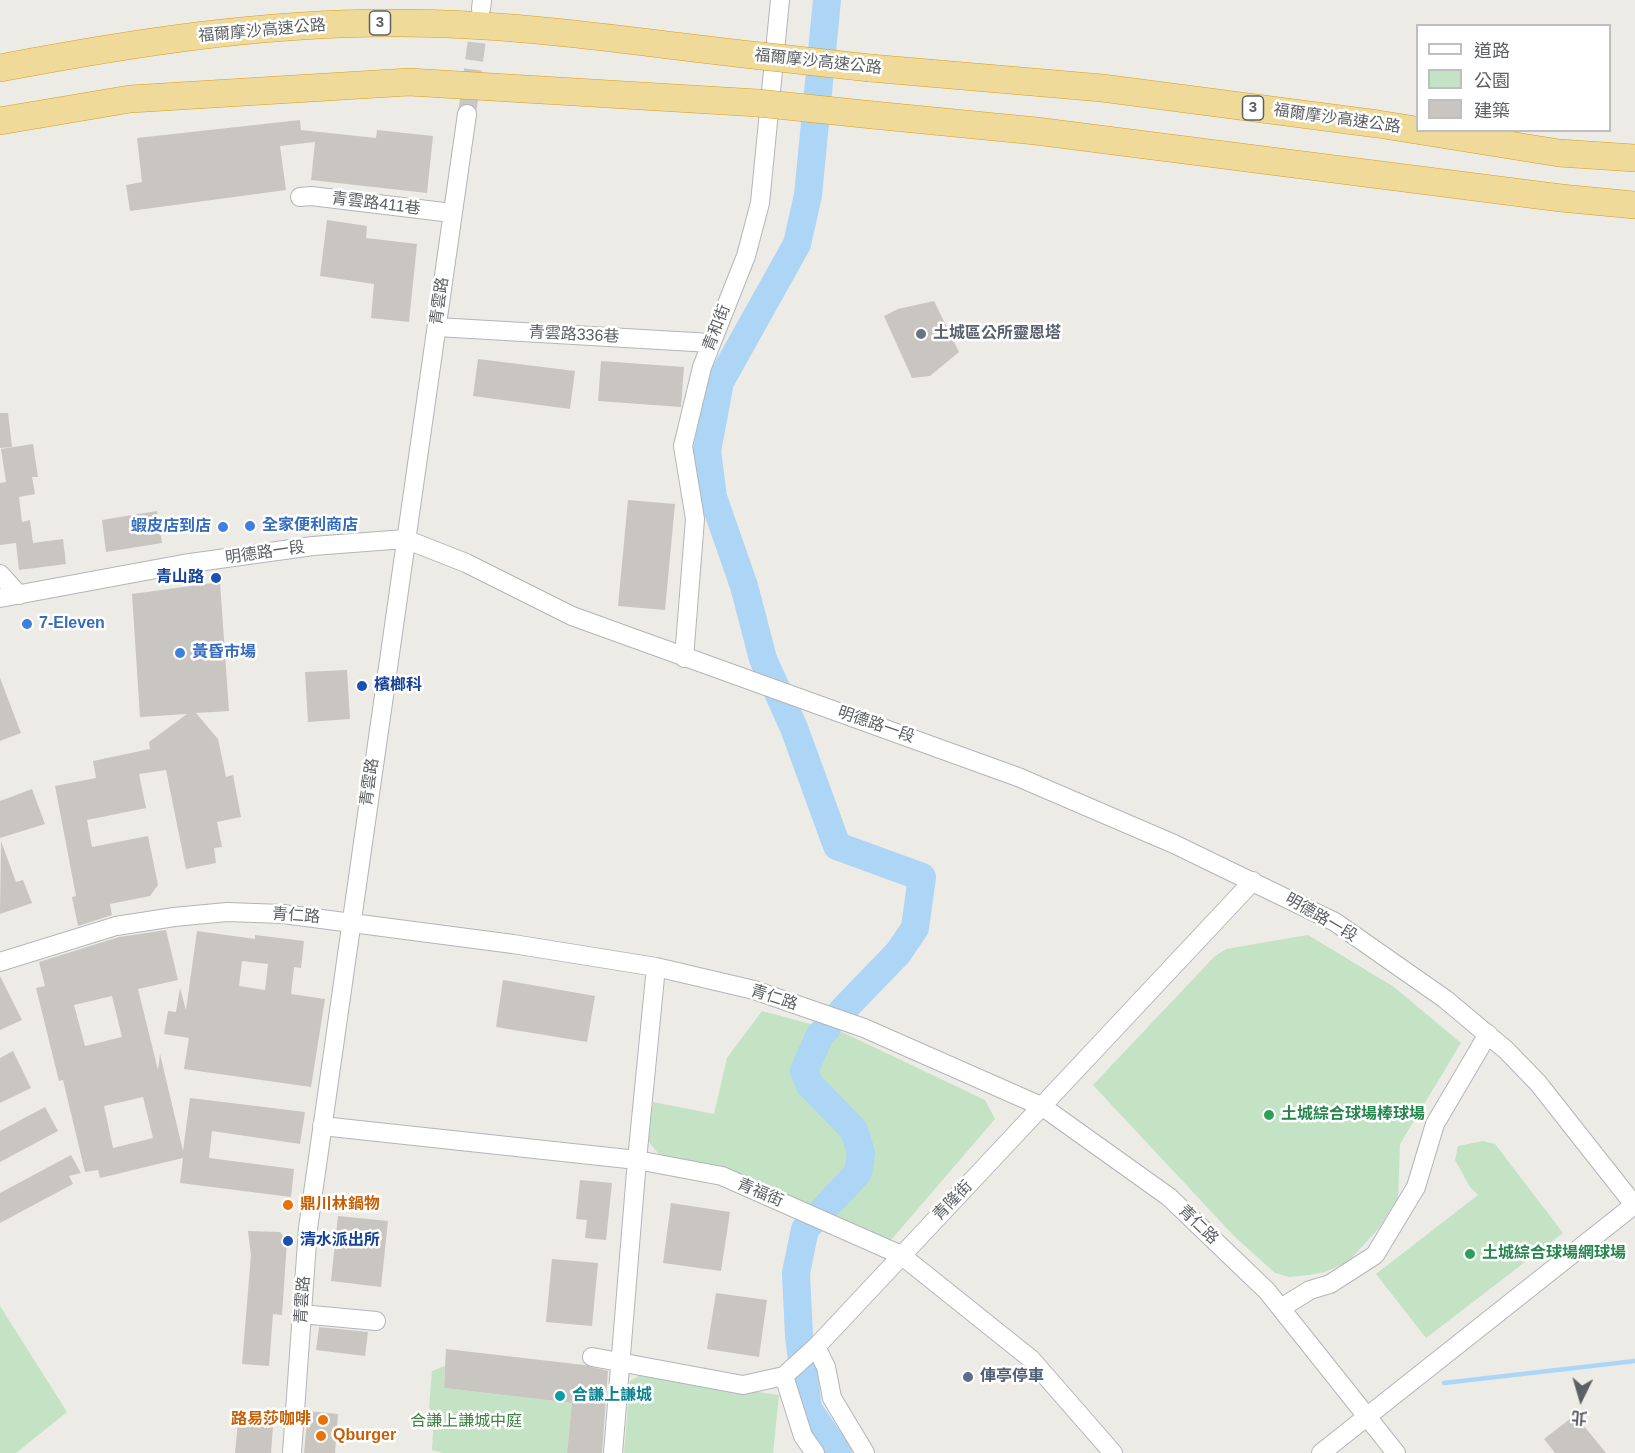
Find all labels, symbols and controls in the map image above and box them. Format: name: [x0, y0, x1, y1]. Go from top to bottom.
road number: 3: [370, 11, 391, 35]
street label: 福爾摩沙高速公路: [197, 16, 327, 46]
legend: [1416, 24, 1611, 132]
text: 道路: [1474, 41, 1510, 61]
street label: 福爾摩沙高速公路: [753, 46, 883, 78]
text: 公園: [1474, 71, 1510, 91]
road number: 3: [1242, 96, 1264, 120]
street label: 福爾摩沙高速公路: [1272, 101, 1402, 137]
text: 建築: [1474, 101, 1510, 121]
street label: 青雲路411巷: [330, 189, 422, 219]
street label: 青雲路: [427, 276, 453, 326]
street label: 青和街: [699, 302, 735, 354]
street label: 青雲路336巷: [528, 323, 620, 347]
place label: 土城區公所靈恩塔: [933, 324, 1061, 344]
marker: 土城區公所靈恩塔: [914, 327, 928, 341]
place label: 全家便利商店: [262, 516, 358, 536]
place label: 蝦皮店到店: [131, 517, 211, 537]
marker: 全家便利商店: [243, 519, 257, 533]
marker: 蝦皮店到店: [216, 520, 230, 534]
street label: 明德路一段: [224, 538, 306, 568]
place label: 青山路: [156, 568, 204, 588]
marker: 青山路: [209, 571, 223, 585]
place label: 7-Eleven: [39, 614, 105, 634]
marker: 7-Eleven: [20, 617, 34, 631]
place label: 黃昏市場: [192, 643, 256, 663]
marker: 黃昏市場: [173, 646, 187, 660]
place label: 檳榔科: [374, 676, 422, 696]
marker: 檳榔科: [355, 679, 369, 693]
street label: 明德路一段: [835, 703, 917, 747]
street label: 青雲路: [357, 757, 383, 807]
street label: 明德路一段: [1282, 890, 1360, 946]
street label: 青仁路: [271, 905, 321, 927]
street label: 青仁路: [748, 981, 800, 1015]
place label: 土城綜合球場棒球場: [1281, 1105, 1425, 1125]
marker: 土城綜合球場棒球場: [1262, 1108, 1276, 1122]
street label: 青福街: [734, 1175, 786, 1211]
street label: 青隆街: [929, 1177, 977, 1225]
place label: 鼎川林鍋物: [300, 1195, 380, 1215]
marker: 鼎川林鍋物: [281, 1198, 295, 1212]
street label: 青仁路: [1174, 1201, 1222, 1249]
place label: 清水派出所: [300, 1231, 380, 1251]
marker: 清水派出所: [281, 1234, 295, 1248]
place label: 土城綜合球場網球場: [1482, 1244, 1626, 1264]
marker: 土城綜合球場網球場: [1463, 1247, 1477, 1261]
street label: 青雲路: [292, 1275, 314, 1325]
place label: 俥亭停車: [980, 1367, 1044, 1387]
north arrow: [1551, 1369, 1611, 1429]
marker: 俥亭停車: [961, 1370, 975, 1384]
place label: 合謙上謙城: [572, 1386, 652, 1406]
marker: 合謙上謙城: [553, 1389, 567, 1403]
text: 北: [1571, 1408, 1588, 1427]
place label: 路易莎咖啡: [231, 1410, 311, 1430]
park label: 合謙上謙城中庭: [410, 1412, 522, 1432]
marker: 路易莎咖啡: [316, 1413, 330, 1427]
place label: Qburger: [333, 1426, 396, 1446]
marker: Qburger: [314, 1429, 328, 1443]

